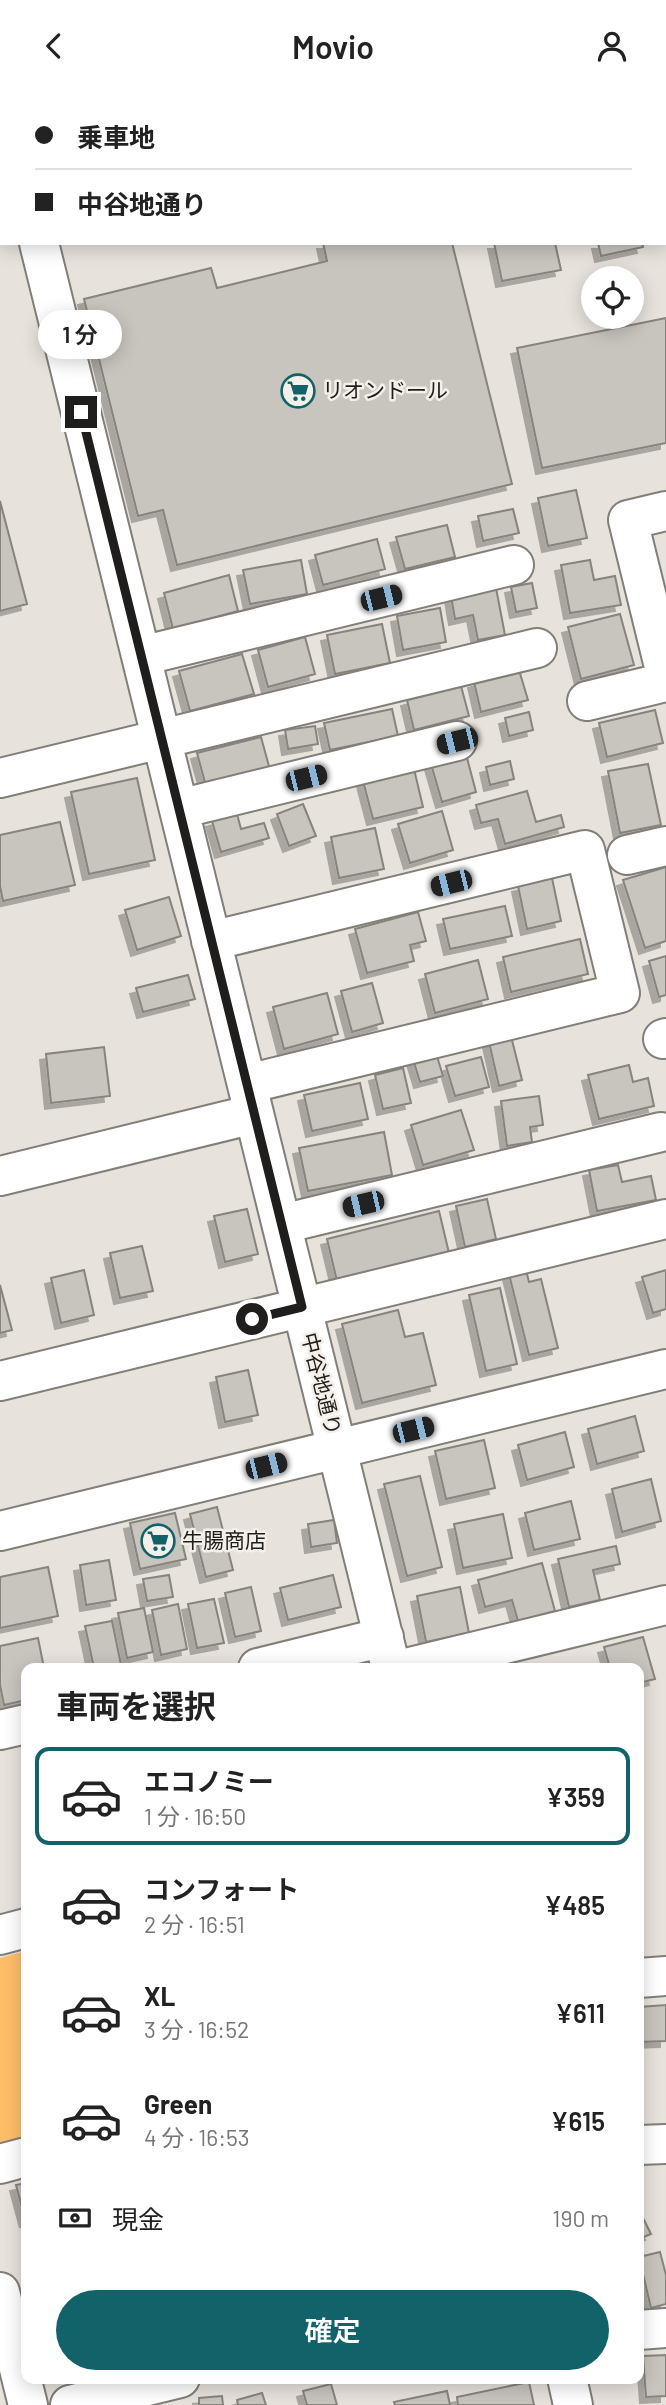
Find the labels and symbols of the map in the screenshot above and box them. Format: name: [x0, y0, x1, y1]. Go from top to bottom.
callout: 1 分: [39, 310, 123, 359]
supermarket icon: リオンドール: [279, 372, 317, 410]
place label: リオンドール: [322, 377, 448, 402]
route end: [65, 396, 97, 428]
car: [359, 583, 404, 613]
car: [435, 726, 480, 756]
car: [284, 763, 329, 793]
car: [429, 868, 474, 898]
car: [341, 1189, 386, 1219]
route start: [236, 1303, 268, 1335]
street label: 中谷地通り: [298, 1330, 347, 1438]
car: [391, 1415, 436, 1445]
car: [244, 1451, 289, 1481]
supermarket icon: 牛腸商店: [139, 1522, 177, 1560]
place label: 牛腸商店: [182, 1527, 266, 1552]

